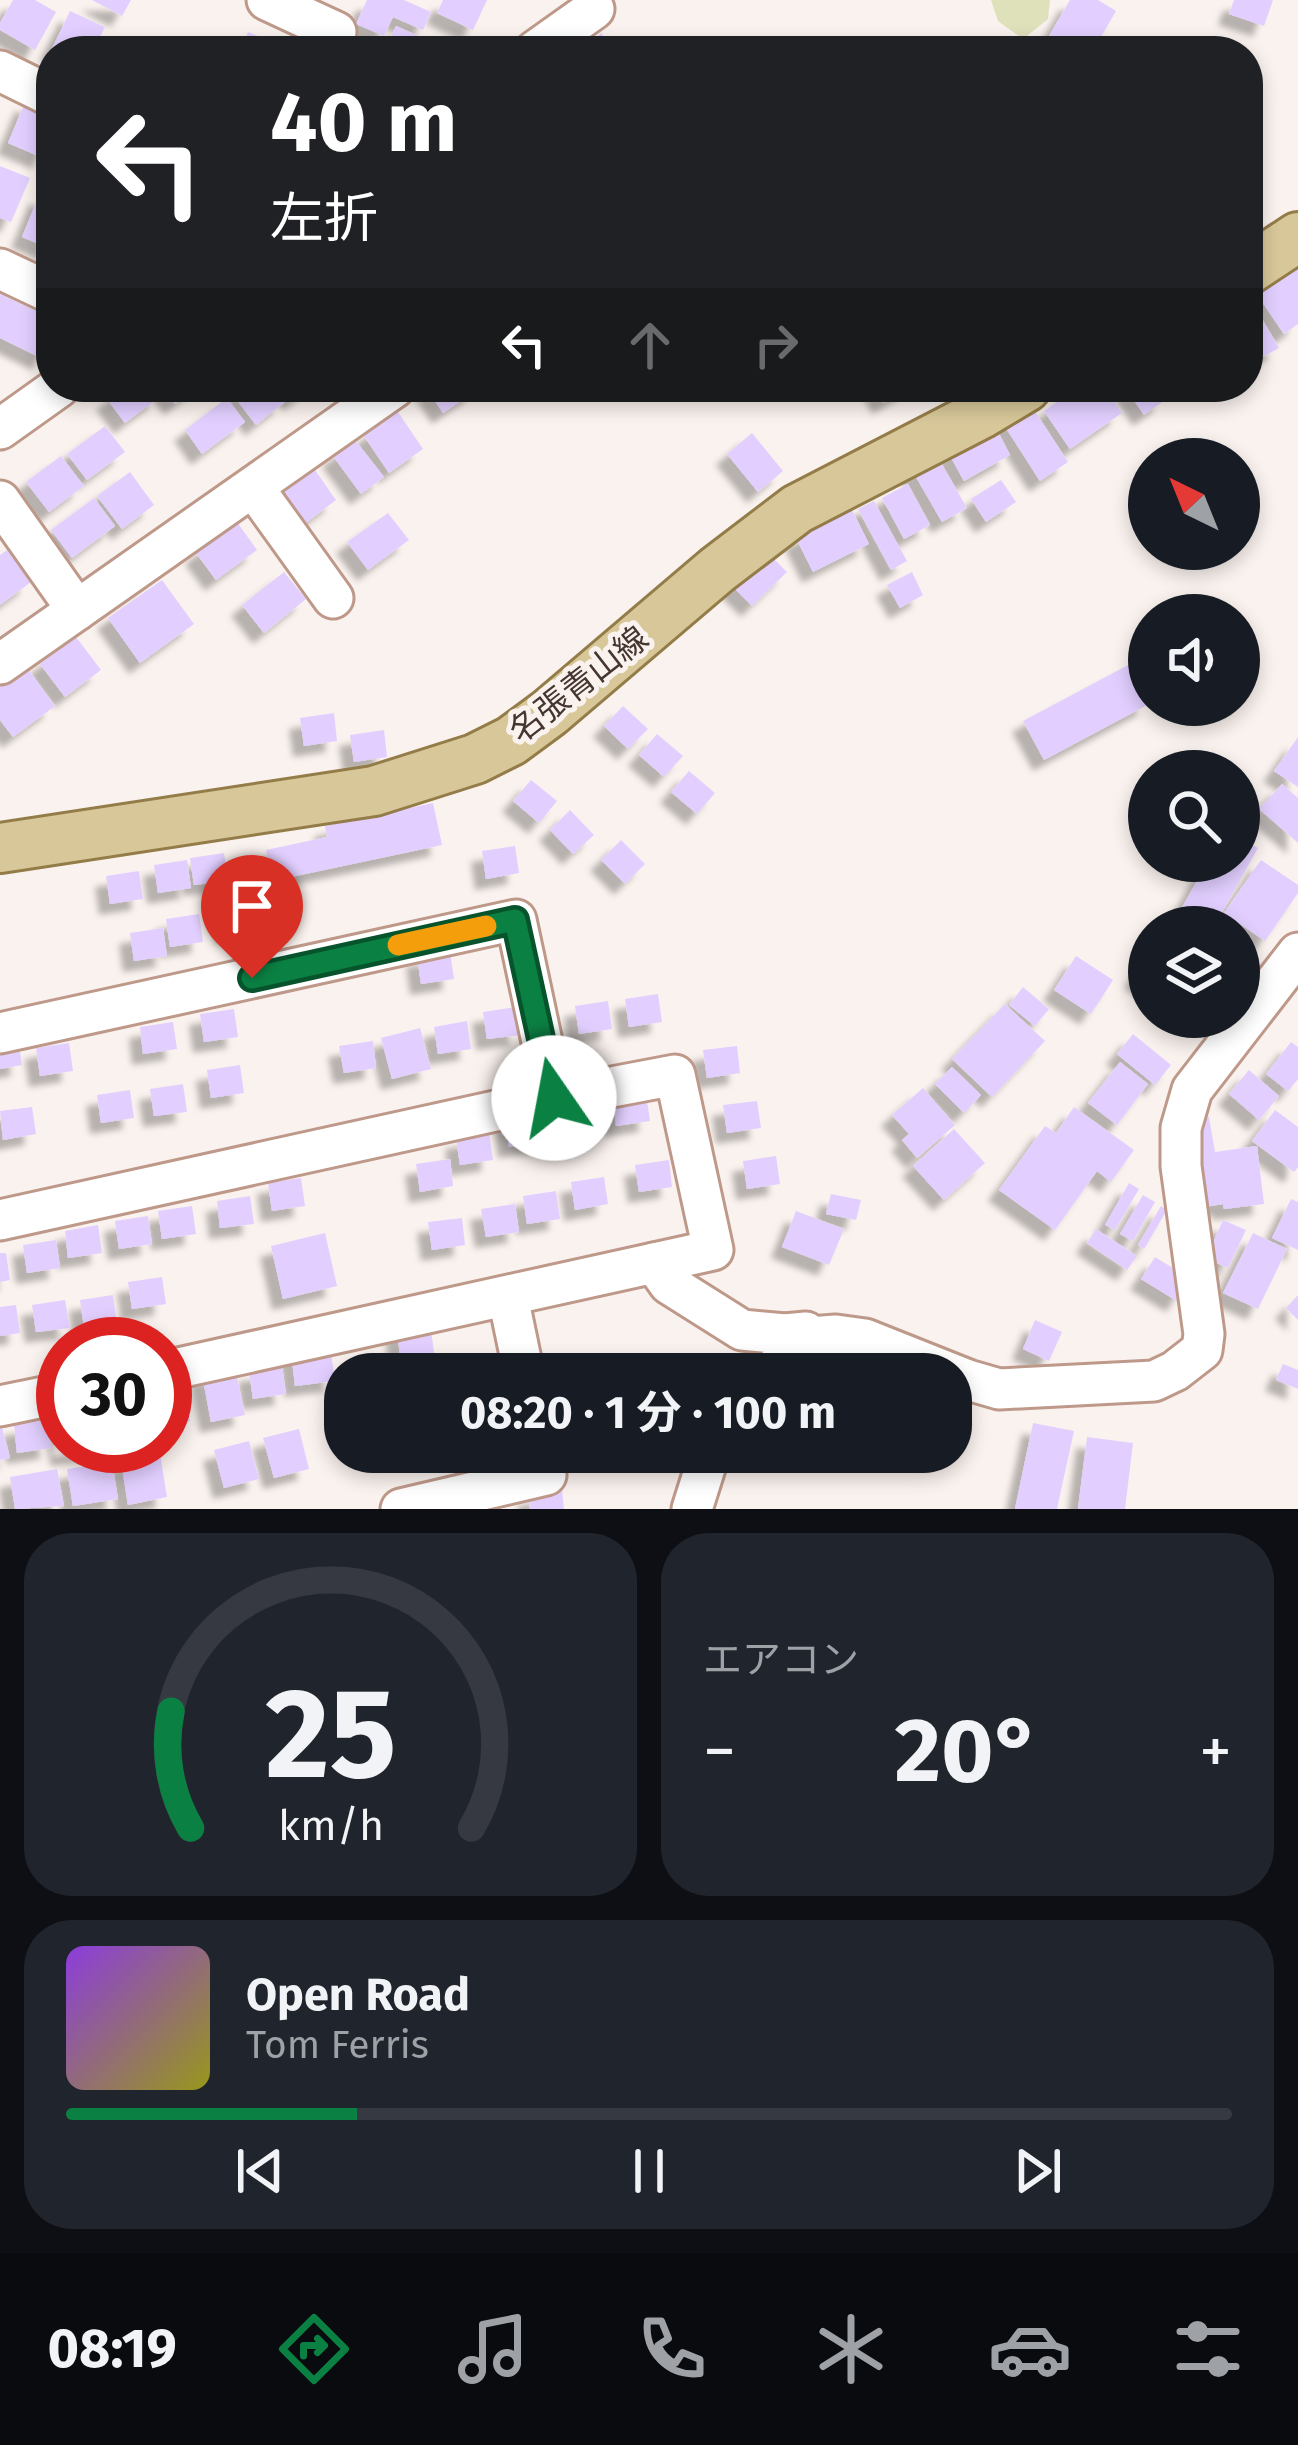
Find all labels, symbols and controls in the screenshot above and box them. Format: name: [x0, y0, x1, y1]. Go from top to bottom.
text: 40 m: [270, 72, 458, 173]
icon: left: [72, 84, 228, 240]
text: 左折: [270, 187, 378, 251]
icon: left: [491, 312, 557, 378]
icon: ahead: [617, 312, 683, 378]
icon: right: [743, 312, 809, 378]
north arrow: [1128, 438, 1260, 570]
map controls: [1128, 438, 1260, 1038]
button: sound: [1128, 594, 1260, 726]
street label: 名張青山線: [501, 618, 656, 751]
button: search: [1128, 750, 1260, 882]
pin: [201, 855, 303, 978]
icon: arrive: [219, 873, 285, 939]
button: layers: [1128, 906, 1260, 1038]
position arrow: [491, 1035, 617, 1161]
speed limit sign: 30: [36, 1317, 192, 1473]
text: 08:20 · 1 分 · 100 m: [460, 1386, 836, 1440]
text: エアコン: [703, 1637, 859, 1683]
text: 25: [265, 1660, 396, 1810]
text: 20°: [894, 1697, 1041, 1805]
text: −: [703, 1712, 736, 1791]
text: +: [1199, 1712, 1232, 1791]
text: km/h: [277, 1799, 384, 1850]
text: Open Road: [246, 1968, 470, 2022]
text: Tom Ferris: [246, 2022, 429, 2068]
icon: previous: [227, 2138, 293, 2204]
icon: pause: [616, 2138, 682, 2204]
icon: next: [1005, 2138, 1071, 2204]
icon: directions: [272, 2307, 356, 2391]
icon: music: [451, 2307, 535, 2391]
icon: phone: [630, 2307, 714, 2391]
icon: climate: [809, 2307, 893, 2391]
icon: car: [988, 2307, 1072, 2391]
icon: filters: [1166, 2307, 1250, 2391]
text: 08:19: [47, 2317, 177, 2381]

